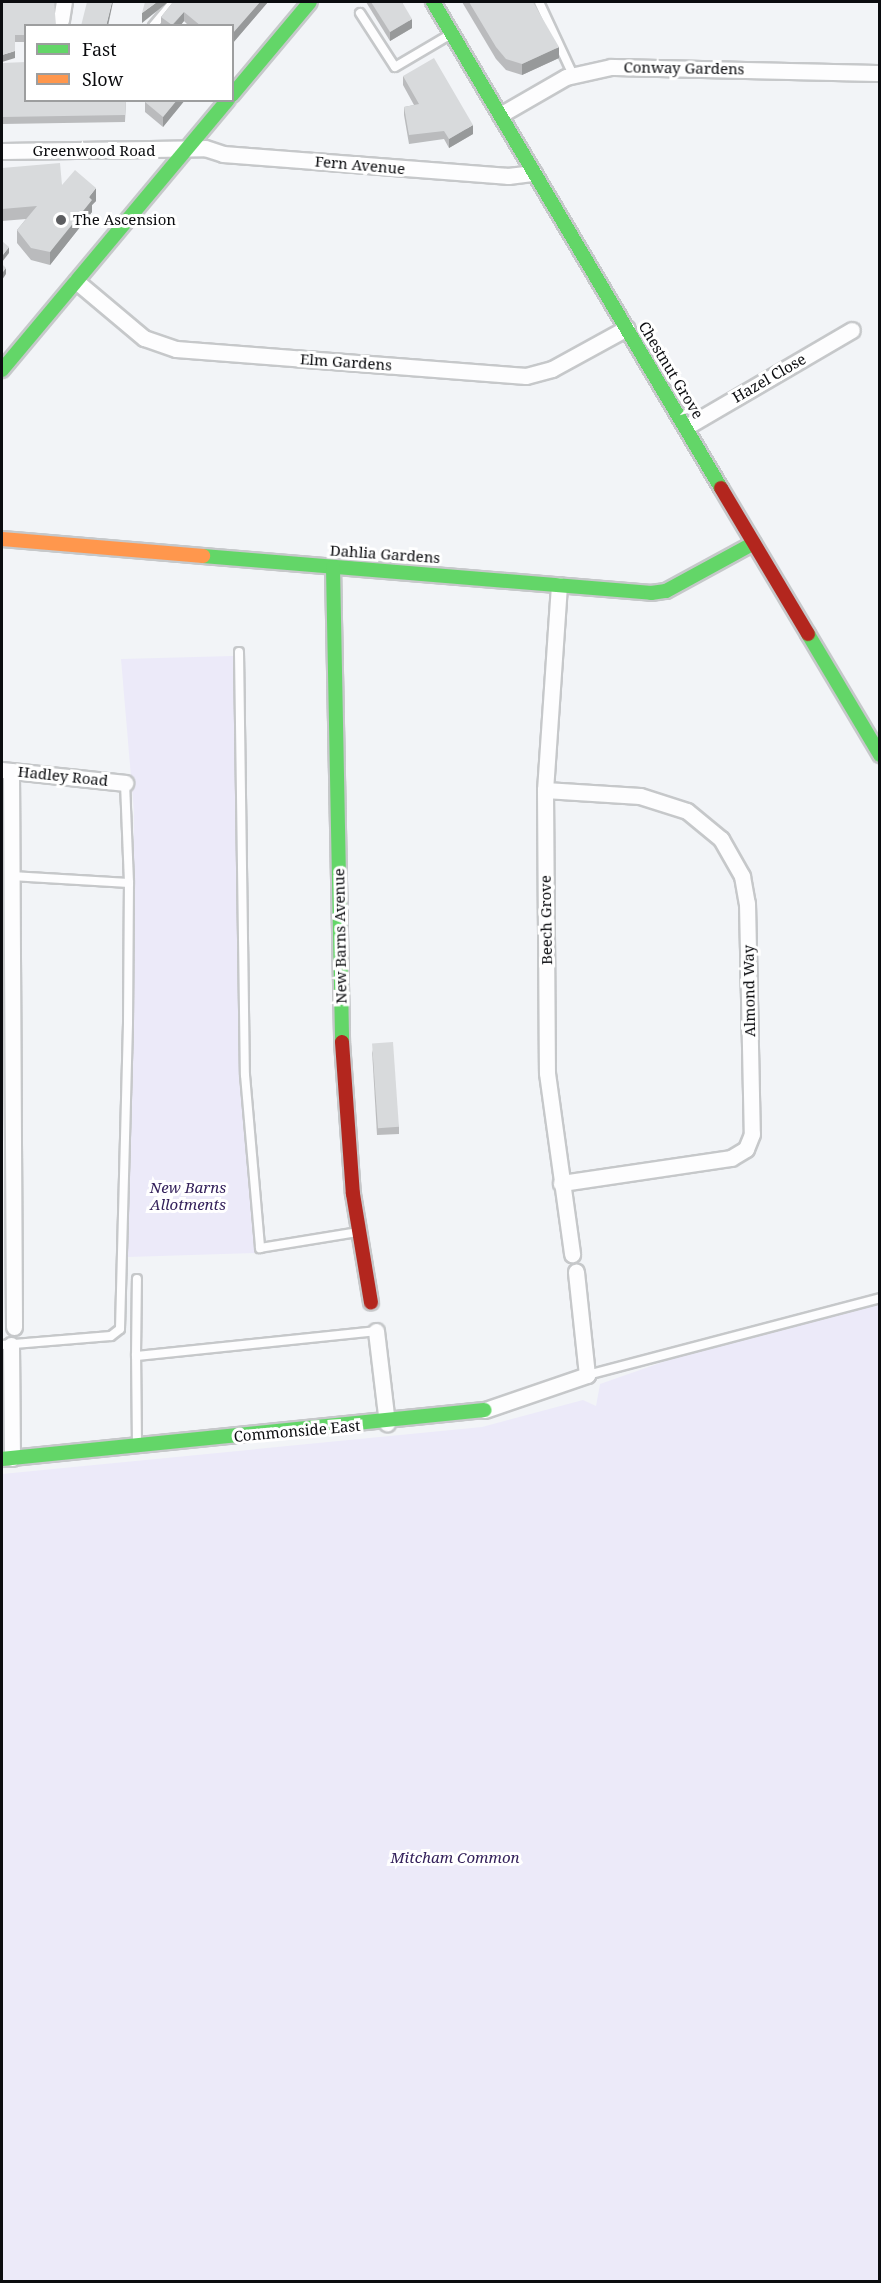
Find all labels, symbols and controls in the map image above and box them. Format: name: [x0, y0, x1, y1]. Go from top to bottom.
legend: [24, 24, 234, 102]
text: Fast: [82, 37, 117, 61]
street label: Conway Gardens: [623, 58, 745, 78]
text: Slow: [82, 67, 123, 91]
street label: Greenwood Road: [33, 142, 155, 160]
street label: Fern Avenue: [314, 152, 406, 178]
place label: The Ascension: [73, 211, 176, 229]
marker: The Ascension: [54, 213, 68, 227]
street label: Chestnut Grove: [635, 318, 707, 422]
street label: Elm Gardens: [300, 350, 392, 374]
street label: Hazel Close: [729, 350, 809, 406]
street label: Dahlia Gardens: [329, 541, 441, 567]
street label: Hadley Road: [17, 762, 109, 790]
street label: New Barns Avenue: [330, 868, 350, 1004]
street label: Beech Grove: [536, 875, 556, 965]
street label: Almond Way: [739, 945, 759, 1037]
park label: New Barns Allotments: [150, 1178, 226, 1213]
street label: Commonside East: [233, 1416, 361, 1446]
park label: Mitcham Common: [391, 1849, 519, 1867]

